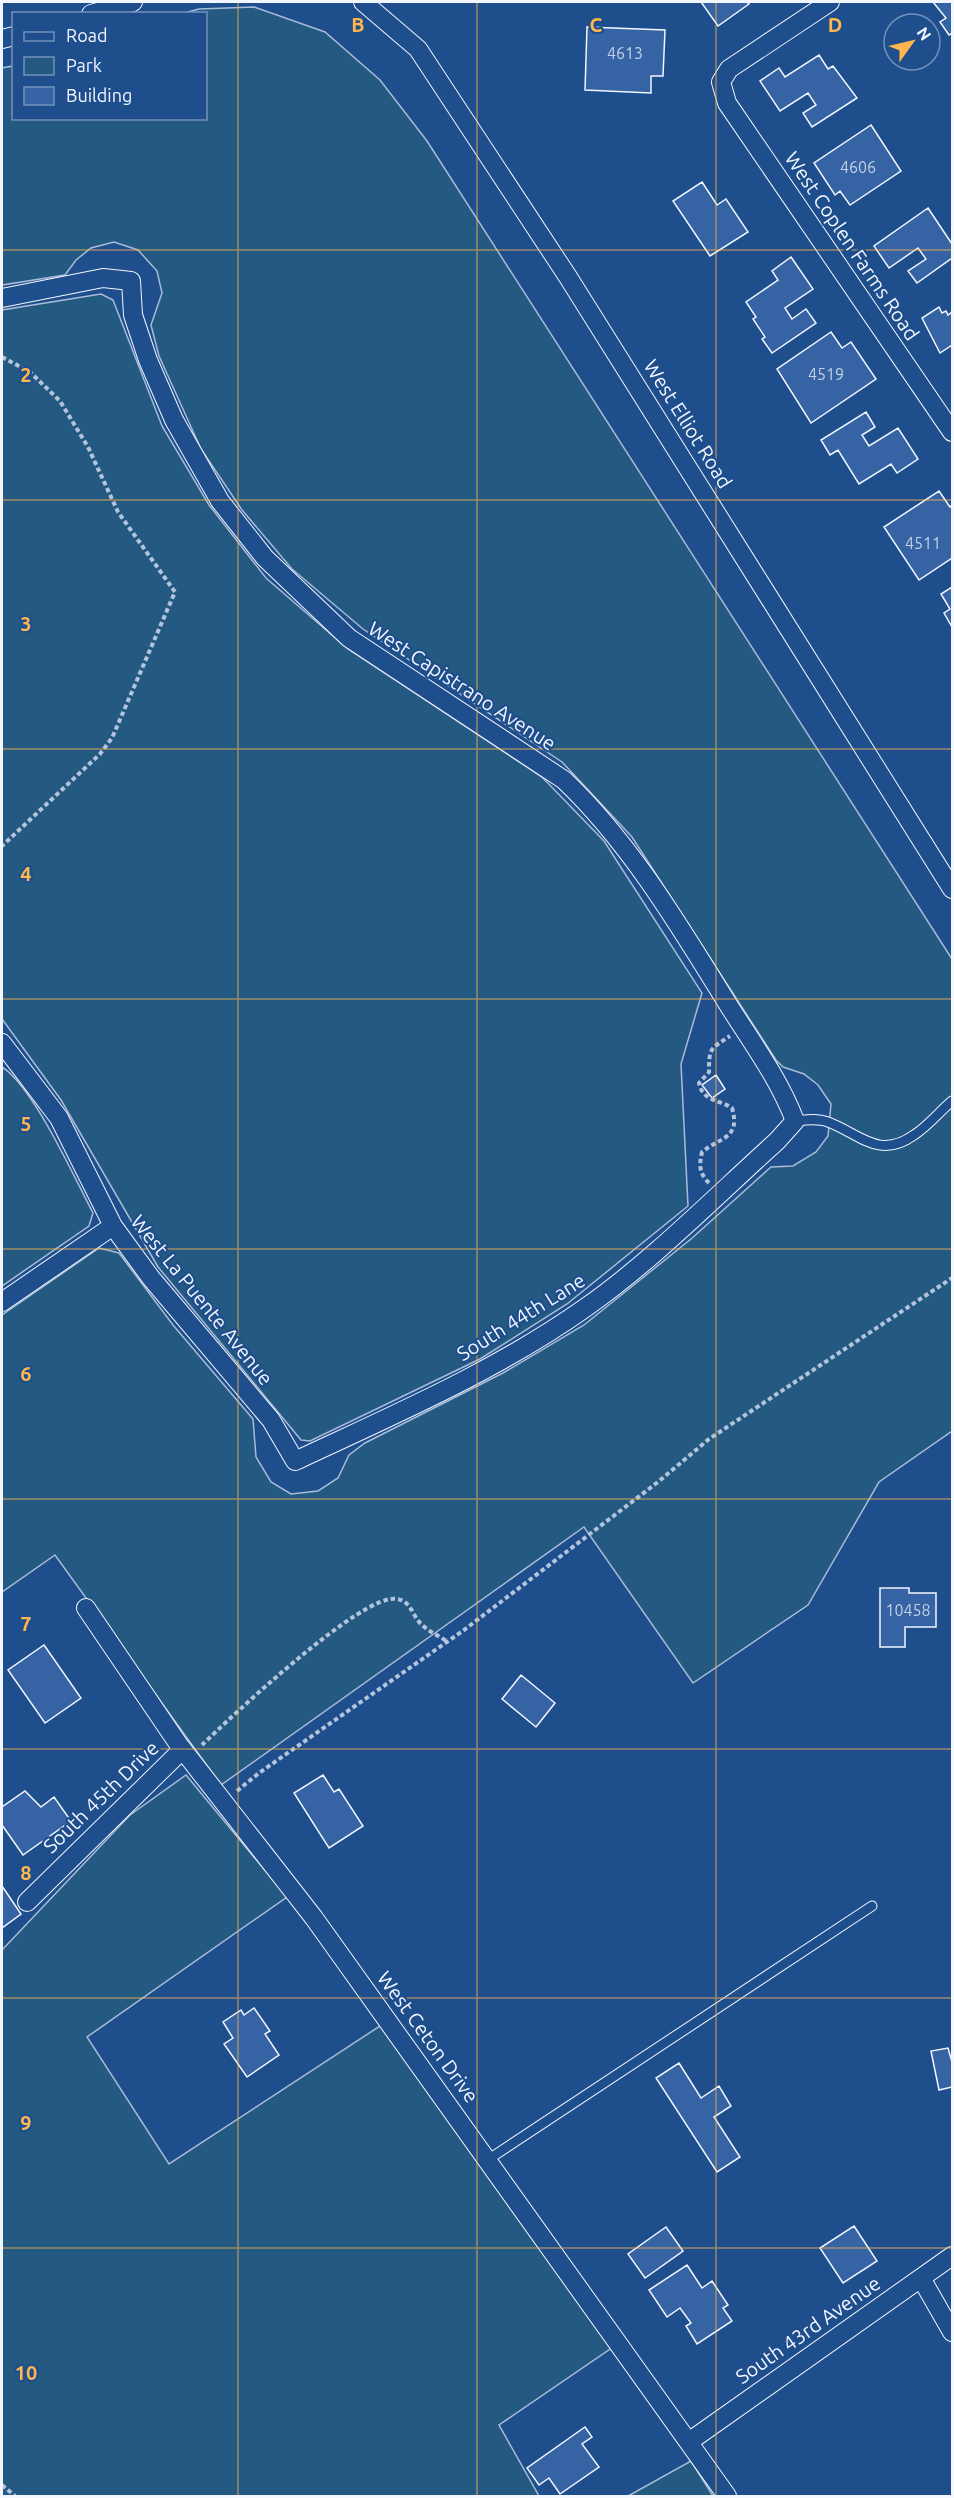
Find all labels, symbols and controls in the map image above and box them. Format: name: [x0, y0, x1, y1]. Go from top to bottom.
legend: [12, 12, 207, 120]
north arrow: [882, 12, 942, 72]
text: B: [351, 13, 365, 36]
text: C: [590, 13, 603, 36]
text: D: [828, 13, 842, 36]
text: N: [914, 24, 935, 44]
text: Road: [66, 25, 108, 45]
house number: 4613: [607, 44, 643, 62]
text: Park: [66, 55, 102, 75]
text: Building: [66, 85, 132, 105]
street label: West Coplen Farms Road: [781, 147, 924, 344]
house number: 4606: [840, 158, 876, 176]
street label: West Elliot Road: [640, 355, 737, 492]
text: 2: [20, 363, 32, 386]
house number: 4519: [808, 365, 844, 383]
house number: 4511: [905, 534, 941, 552]
text: 3: [20, 612, 32, 635]
street label: West Capistrano Avenue: [364, 616, 560, 755]
text: 4: [20, 862, 32, 885]
text: 5: [20, 1112, 32, 1135]
street label: West La Puente Avenue: [127, 1210, 278, 1389]
street label: South 44th Lane: [452, 1268, 589, 1365]
text: 6: [20, 1362, 32, 1385]
house number: 10458: [885, 1601, 931, 1619]
text: 7: [20, 1612, 32, 1635]
street label: South 45th Drive: [38, 1736, 163, 1857]
text: 8: [20, 1861, 32, 1884]
street label: West Ceton Drive: [373, 1967, 484, 2107]
text: 9: [20, 2111, 32, 2134]
street label: South 43rd Avenue: [731, 2271, 884, 2388]
text: 10: [15, 2361, 37, 2384]

